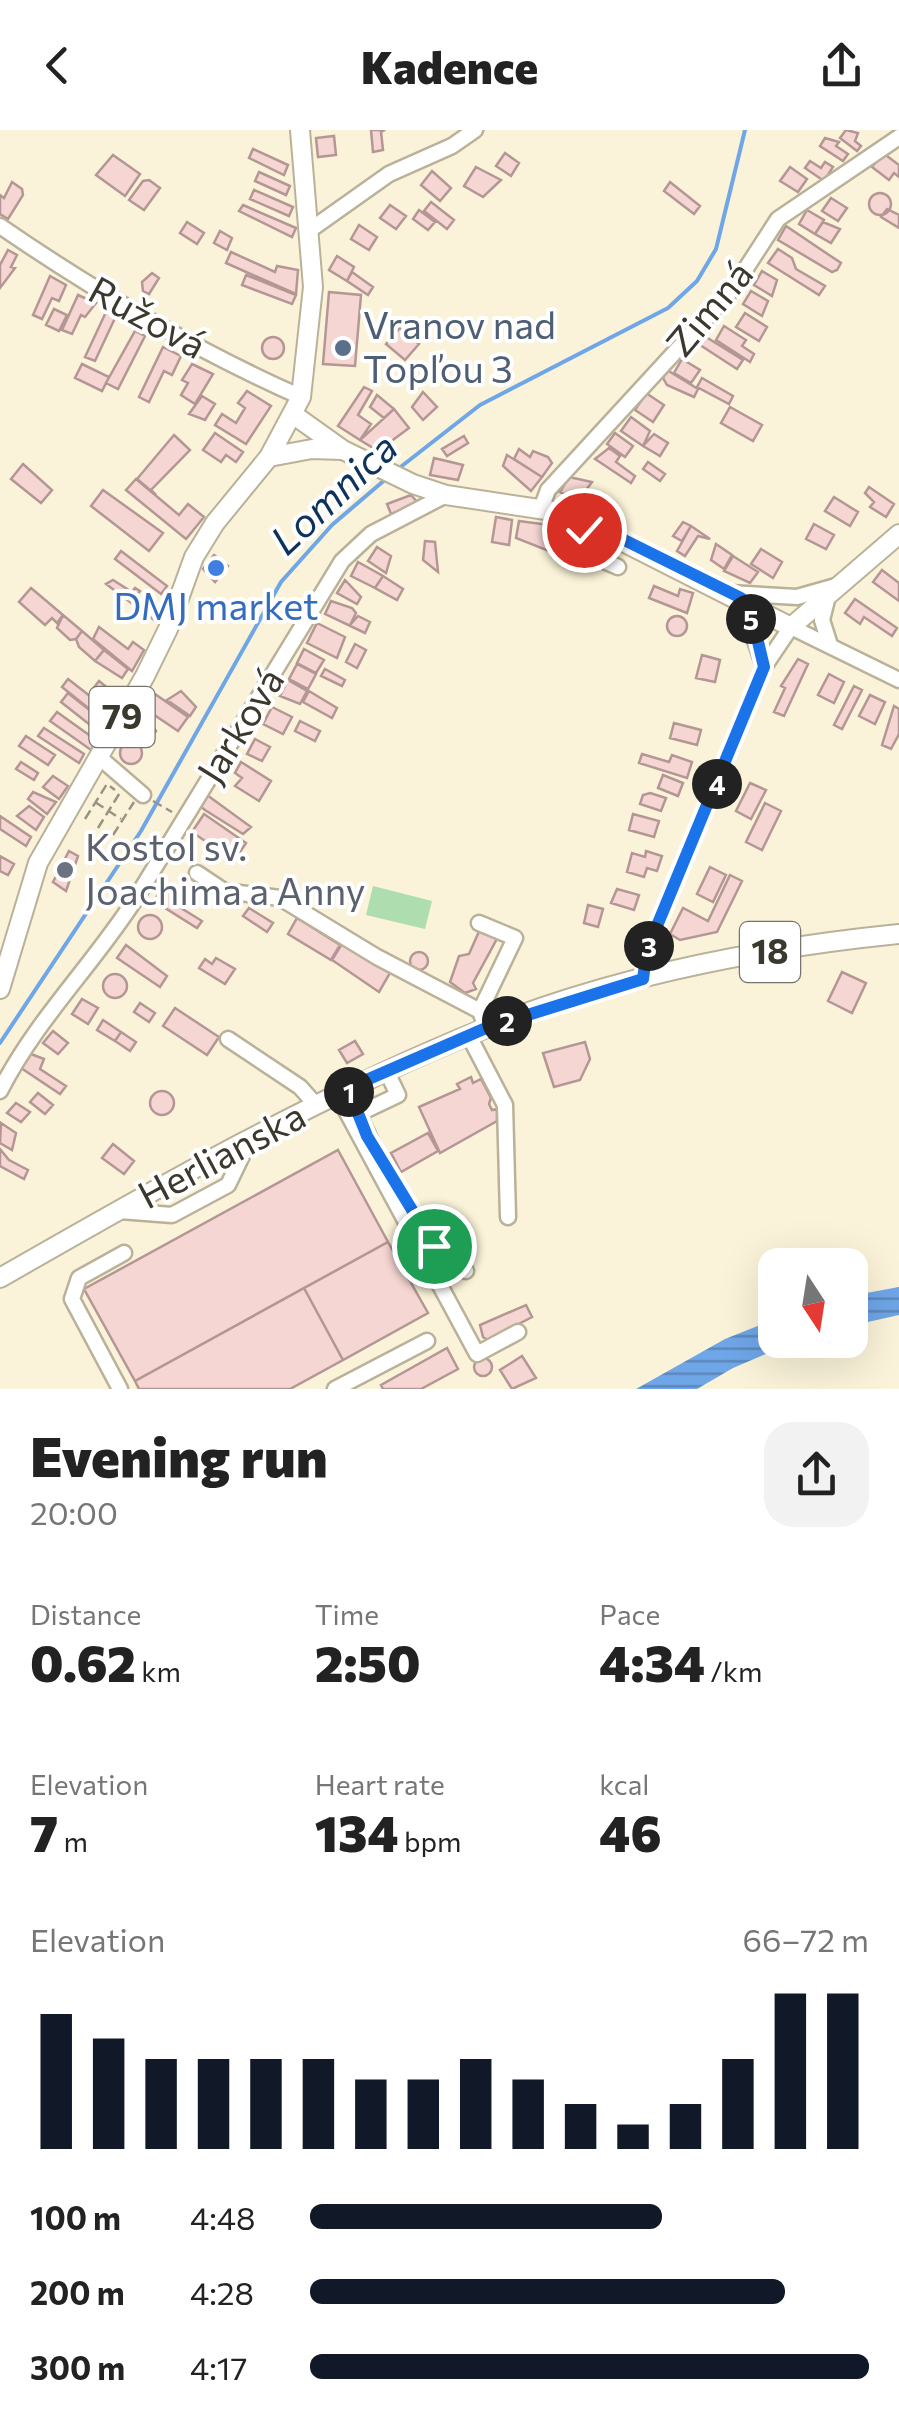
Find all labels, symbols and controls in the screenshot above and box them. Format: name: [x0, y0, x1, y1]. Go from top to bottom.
icon: back: [30, 38, 85, 93]
text: Kadence: [361, 38, 538, 93]
icon: share: [814, 38, 869, 93]
street label: Zimná: [655, 250, 761, 365]
street label: Ružová: [82, 265, 215, 367]
place label: Vranov nad Topľou 3: [363, 300, 556, 391]
marker: Vranov nad Topľou 3: [332, 337, 354, 359]
water label: Lomnica: [259, 421, 406, 563]
pin: [542, 488, 627, 573]
icon: check: [557, 503, 612, 558]
marker: DMJ market: [205, 557, 227, 579]
place label: DMJ market: [113, 581, 319, 628]
pin: 5: [726, 594, 776, 644]
text: 5: [743, 602, 759, 636]
street label: Jarková: [185, 658, 292, 791]
road number: 79: [90, 687, 154, 747]
pin: 4: [692, 759, 742, 809]
text: 4: [708, 767, 726, 801]
place label: Kostol sv. Joachima a Anny: [85, 822, 365, 913]
marker: Kostol sv. Joachima a Anny: [54, 859, 76, 881]
pin: 3: [624, 921, 674, 971]
road number: 18: [740, 922, 800, 982]
text: 3: [641, 929, 657, 963]
pin: 2: [482, 996, 532, 1046]
text: 2: [499, 1004, 515, 1038]
pin: 1: [324, 1067, 374, 1117]
text: 1: [343, 1075, 355, 1109]
street label: Herlianska: [129, 1090, 312, 1217]
pin: [392, 1204, 477, 1289]
icon: arrive: [407, 1219, 462, 1274]
north arrow: [758, 1248, 868, 1358]
map controls: [758, 1248, 868, 1358]
text: Evening run: [30, 1421, 328, 1488]
button: share: [764, 1422, 869, 1527]
text: 20:00: [30, 1492, 118, 1532]
text: Distance: [30, 1597, 141, 1631]
text: Time: [315, 1597, 379, 1631]
text: Pace: [599, 1597, 660, 1631]
text: 0.62: [30, 1631, 136, 1692]
text: 2:50: [315, 1631, 421, 1692]
text: 4:34: [599, 1631, 705, 1692]
text: km: [136, 1654, 181, 1688]
text: /km: [705, 1654, 762, 1688]
text: Elevation: [30, 1767, 148, 1801]
text: Heart rate: [315, 1767, 445, 1801]
text: kcal: [599, 1767, 649, 1801]
text: 7: [30, 1801, 58, 1862]
text: 134: [315, 1801, 399, 1862]
text: 46: [599, 1801, 662, 1862]
text: m: [58, 1824, 88, 1858]
text: bpm: [399, 1824, 461, 1858]
text: Elevation: [30, 1919, 165, 1959]
text: 66–72 m: [743, 1919, 869, 1959]
text: 100 m: [30, 2197, 121, 2237]
text: 4:48: [190, 2197, 255, 2237]
text: 200 m: [30, 2272, 125, 2312]
text: 4:28: [190, 2272, 254, 2312]
text: 300 m: [30, 2347, 125, 2387]
text: 4:17: [190, 2347, 247, 2387]

